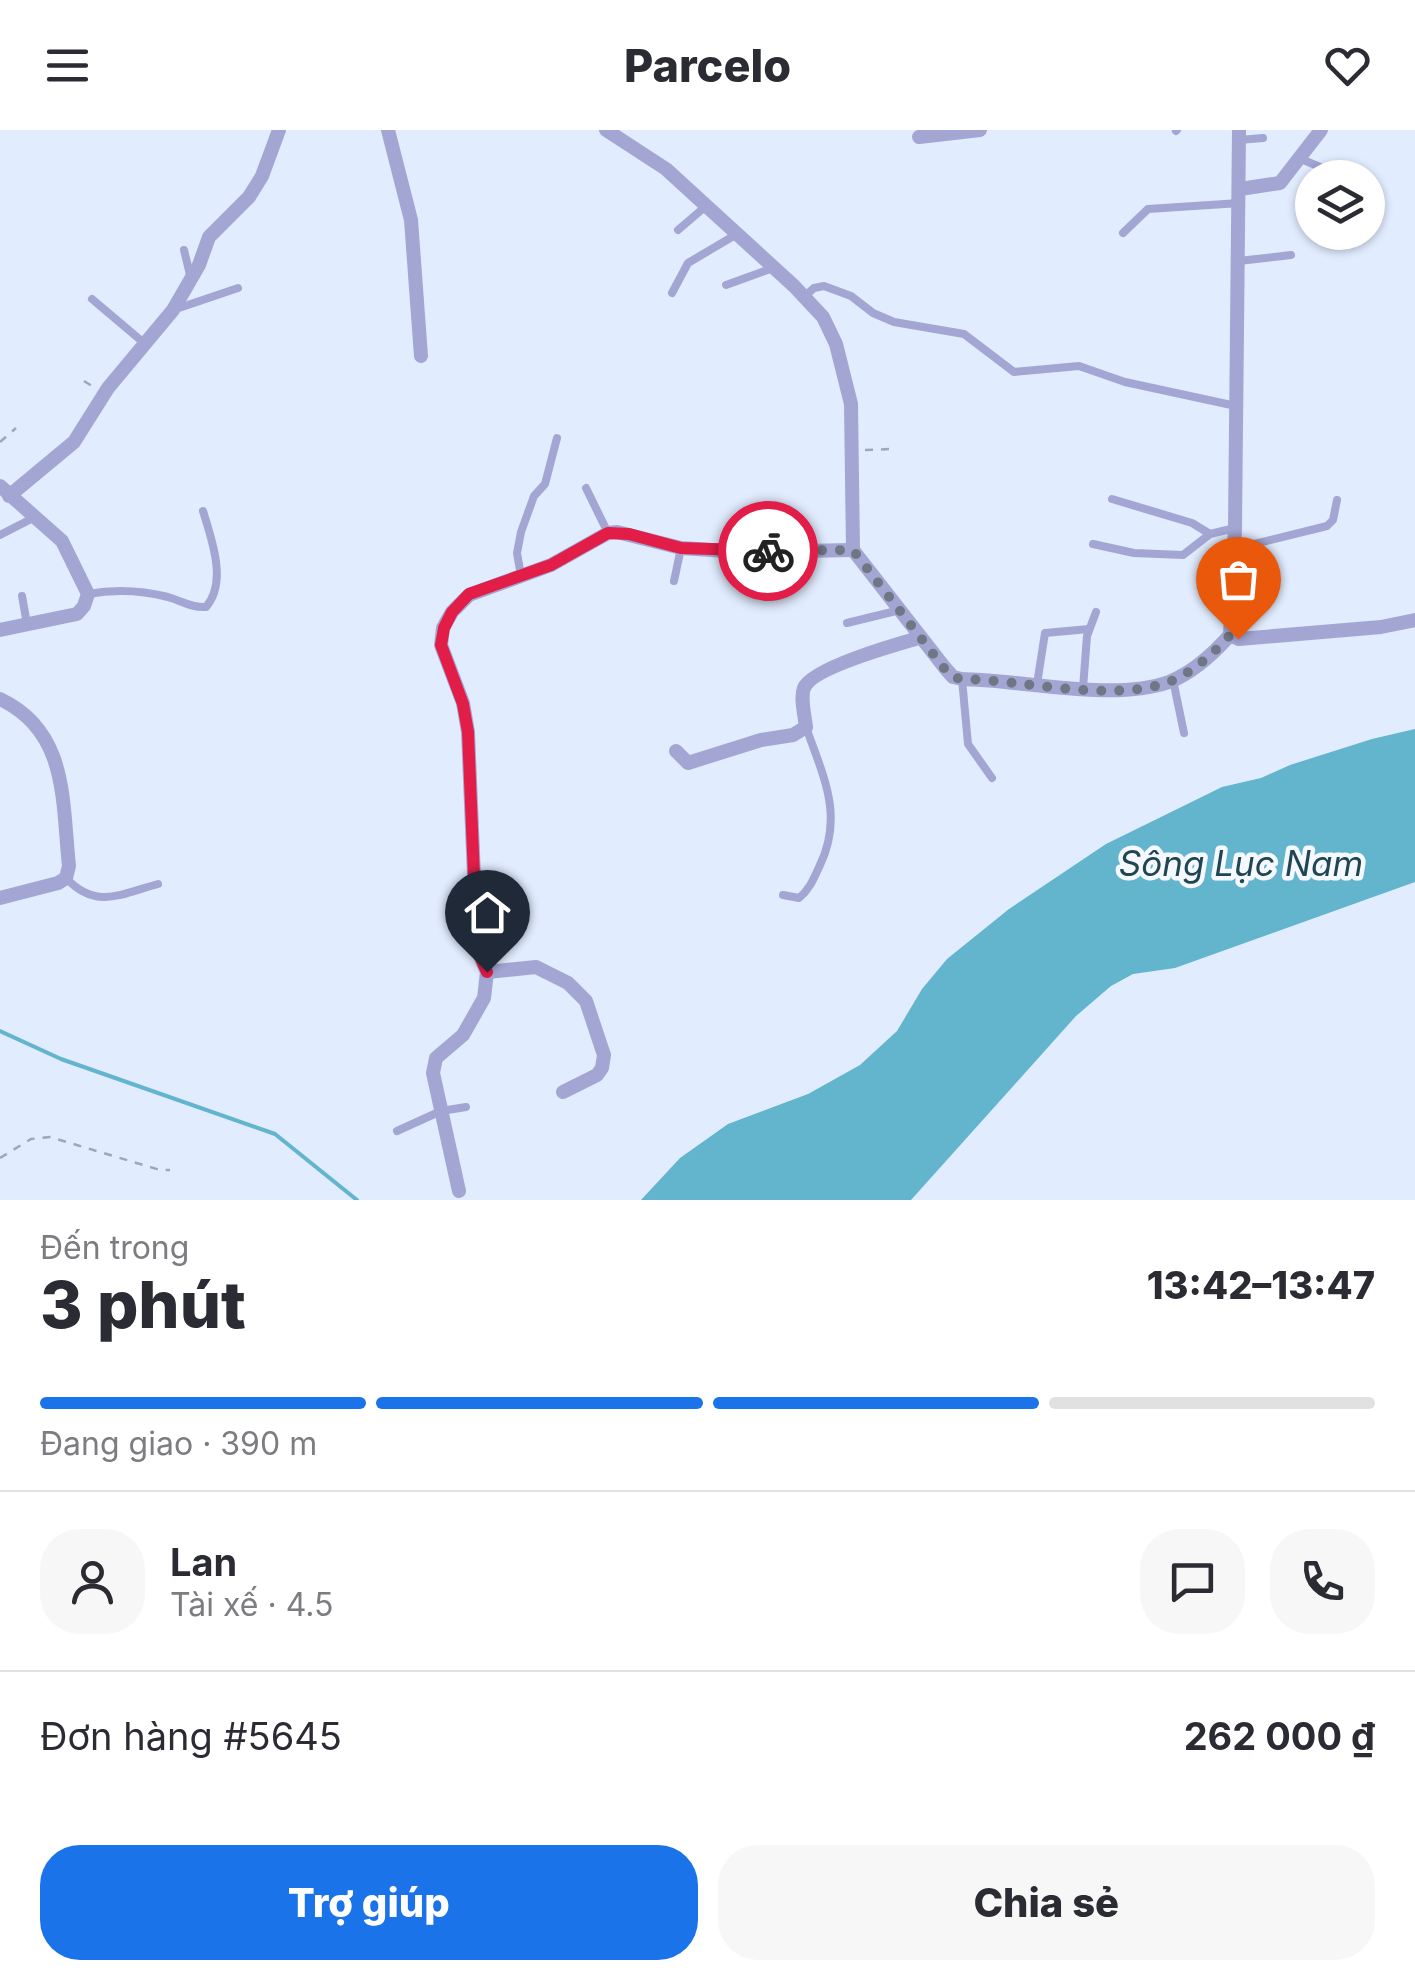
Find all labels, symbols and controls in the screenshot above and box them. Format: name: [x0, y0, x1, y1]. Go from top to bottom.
icon: menu: [40, 38, 95, 93]
text: Parcelo: [624, 38, 791, 93]
icon: heart: [1320, 38, 1375, 93]
map controls: [1295, 160, 1385, 250]
button: layers: [1295, 160, 1385, 250]
courier: [718, 501, 818, 601]
icon: bike: [741, 524, 796, 579]
pin: [1196, 537, 1281, 640]
icon: bag: [1211, 552, 1266, 607]
water label: Sông Lục Nam: [1119, 842, 1363, 884]
pin: [445, 870, 530, 973]
icon: home: [460, 885, 515, 940]
text: Đến trong: [40, 1228, 189, 1267]
text: 13:42–13:47: [1147, 1262, 1375, 1308]
text: 3 phút: [40, 1265, 246, 1344]
text: Đang giao · 390 m: [40, 1424, 317, 1463]
button: person: [40, 1529, 145, 1634]
button: chat: [1140, 1529, 1245, 1634]
button: phone: [1270, 1529, 1375, 1634]
text: Lan: [170, 1539, 237, 1585]
text: Tài xế · 4.5: [170, 1585, 333, 1624]
text: Đơn hàng #5645: [40, 1713, 342, 1759]
text: 262 000 ₫: [1184, 1713, 1375, 1759]
button: Trợ giúp: [40, 1845, 698, 1960]
button: Chia sẻ: [718, 1845, 1375, 1960]

